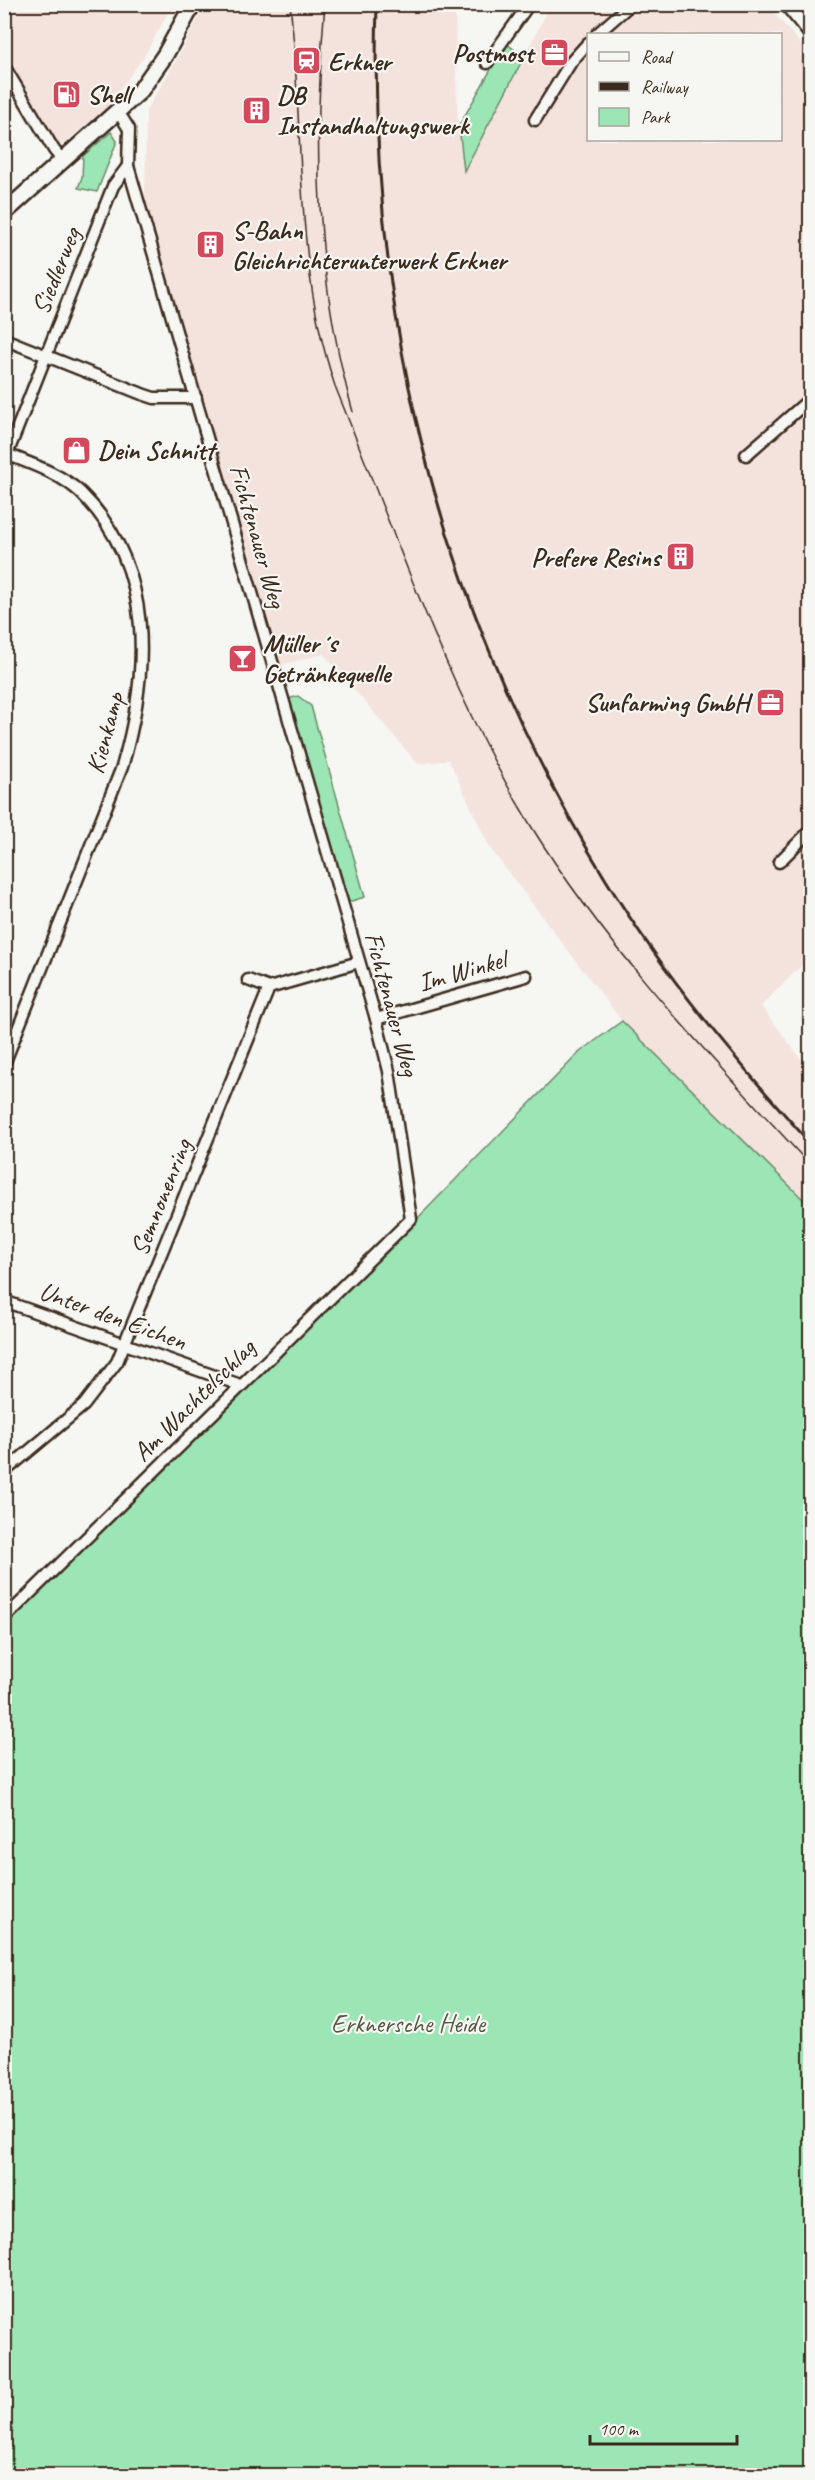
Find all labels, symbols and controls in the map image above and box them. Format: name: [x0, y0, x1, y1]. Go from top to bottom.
legend: [587, 33, 782, 141]
place label: Postmost: [453, 37, 536, 70]
office icon: Postmost: [538, 37, 570, 69]
station icon: Erkner: [291, 45, 323, 77]
place label: Erkner: [328, 45, 394, 78]
text: Road: [641, 46, 674, 68]
text: Railway: [641, 76, 689, 98]
fuel station icon: Shell: [50, 78, 82, 110]
place label: Shell: [87, 78, 136, 111]
place label: DB Instandhaltungswerk: [277, 79, 471, 142]
building icon: DB Instandhaltungswerk: [240, 94, 272, 126]
text: Park: [641, 106, 671, 128]
place label: S-Bahn Gleichrichterunterwerk Erkner: [232, 214, 509, 277]
street label: Siedlerweg: [24, 221, 89, 319]
building icon: S-Bahn Gleichrichterunterwerk Erkner: [195, 229, 227, 261]
shop icon: Dein Schnitt: [61, 434, 93, 466]
place label: Dein Schnitt: [98, 434, 218, 467]
street label: Fichtenauer Weg: [222, 461, 295, 613]
place label: Prefere Resins: [531, 541, 663, 574]
building icon: Prefere Resins: [665, 541, 697, 573]
place label: Müller´s Getränkequelle: [263, 627, 393, 690]
bar icon: Müller´s Getränkequelle: [226, 642, 258, 674]
place label: Sunfarming GmbH: [585, 686, 754, 719]
office icon: Sunfarming GmbH: [754, 686, 786, 718]
street label: Kienkamp: [78, 688, 132, 777]
street label: Fichtenauer Weg: [357, 928, 427, 1081]
street label: Im Winkel: [414, 942, 514, 999]
street label: Semnonenring: [123, 1132, 200, 1260]
street label: Unter den Eichen: [35, 1274, 191, 1358]
street label: Am Wachtelschlag: [126, 1330, 264, 1468]
park label: Erknersche Heide: [331, 2007, 487, 2040]
scale bar: [590, 2408, 737, 2446]
text: 100 m: [599, 2418, 640, 2440]

